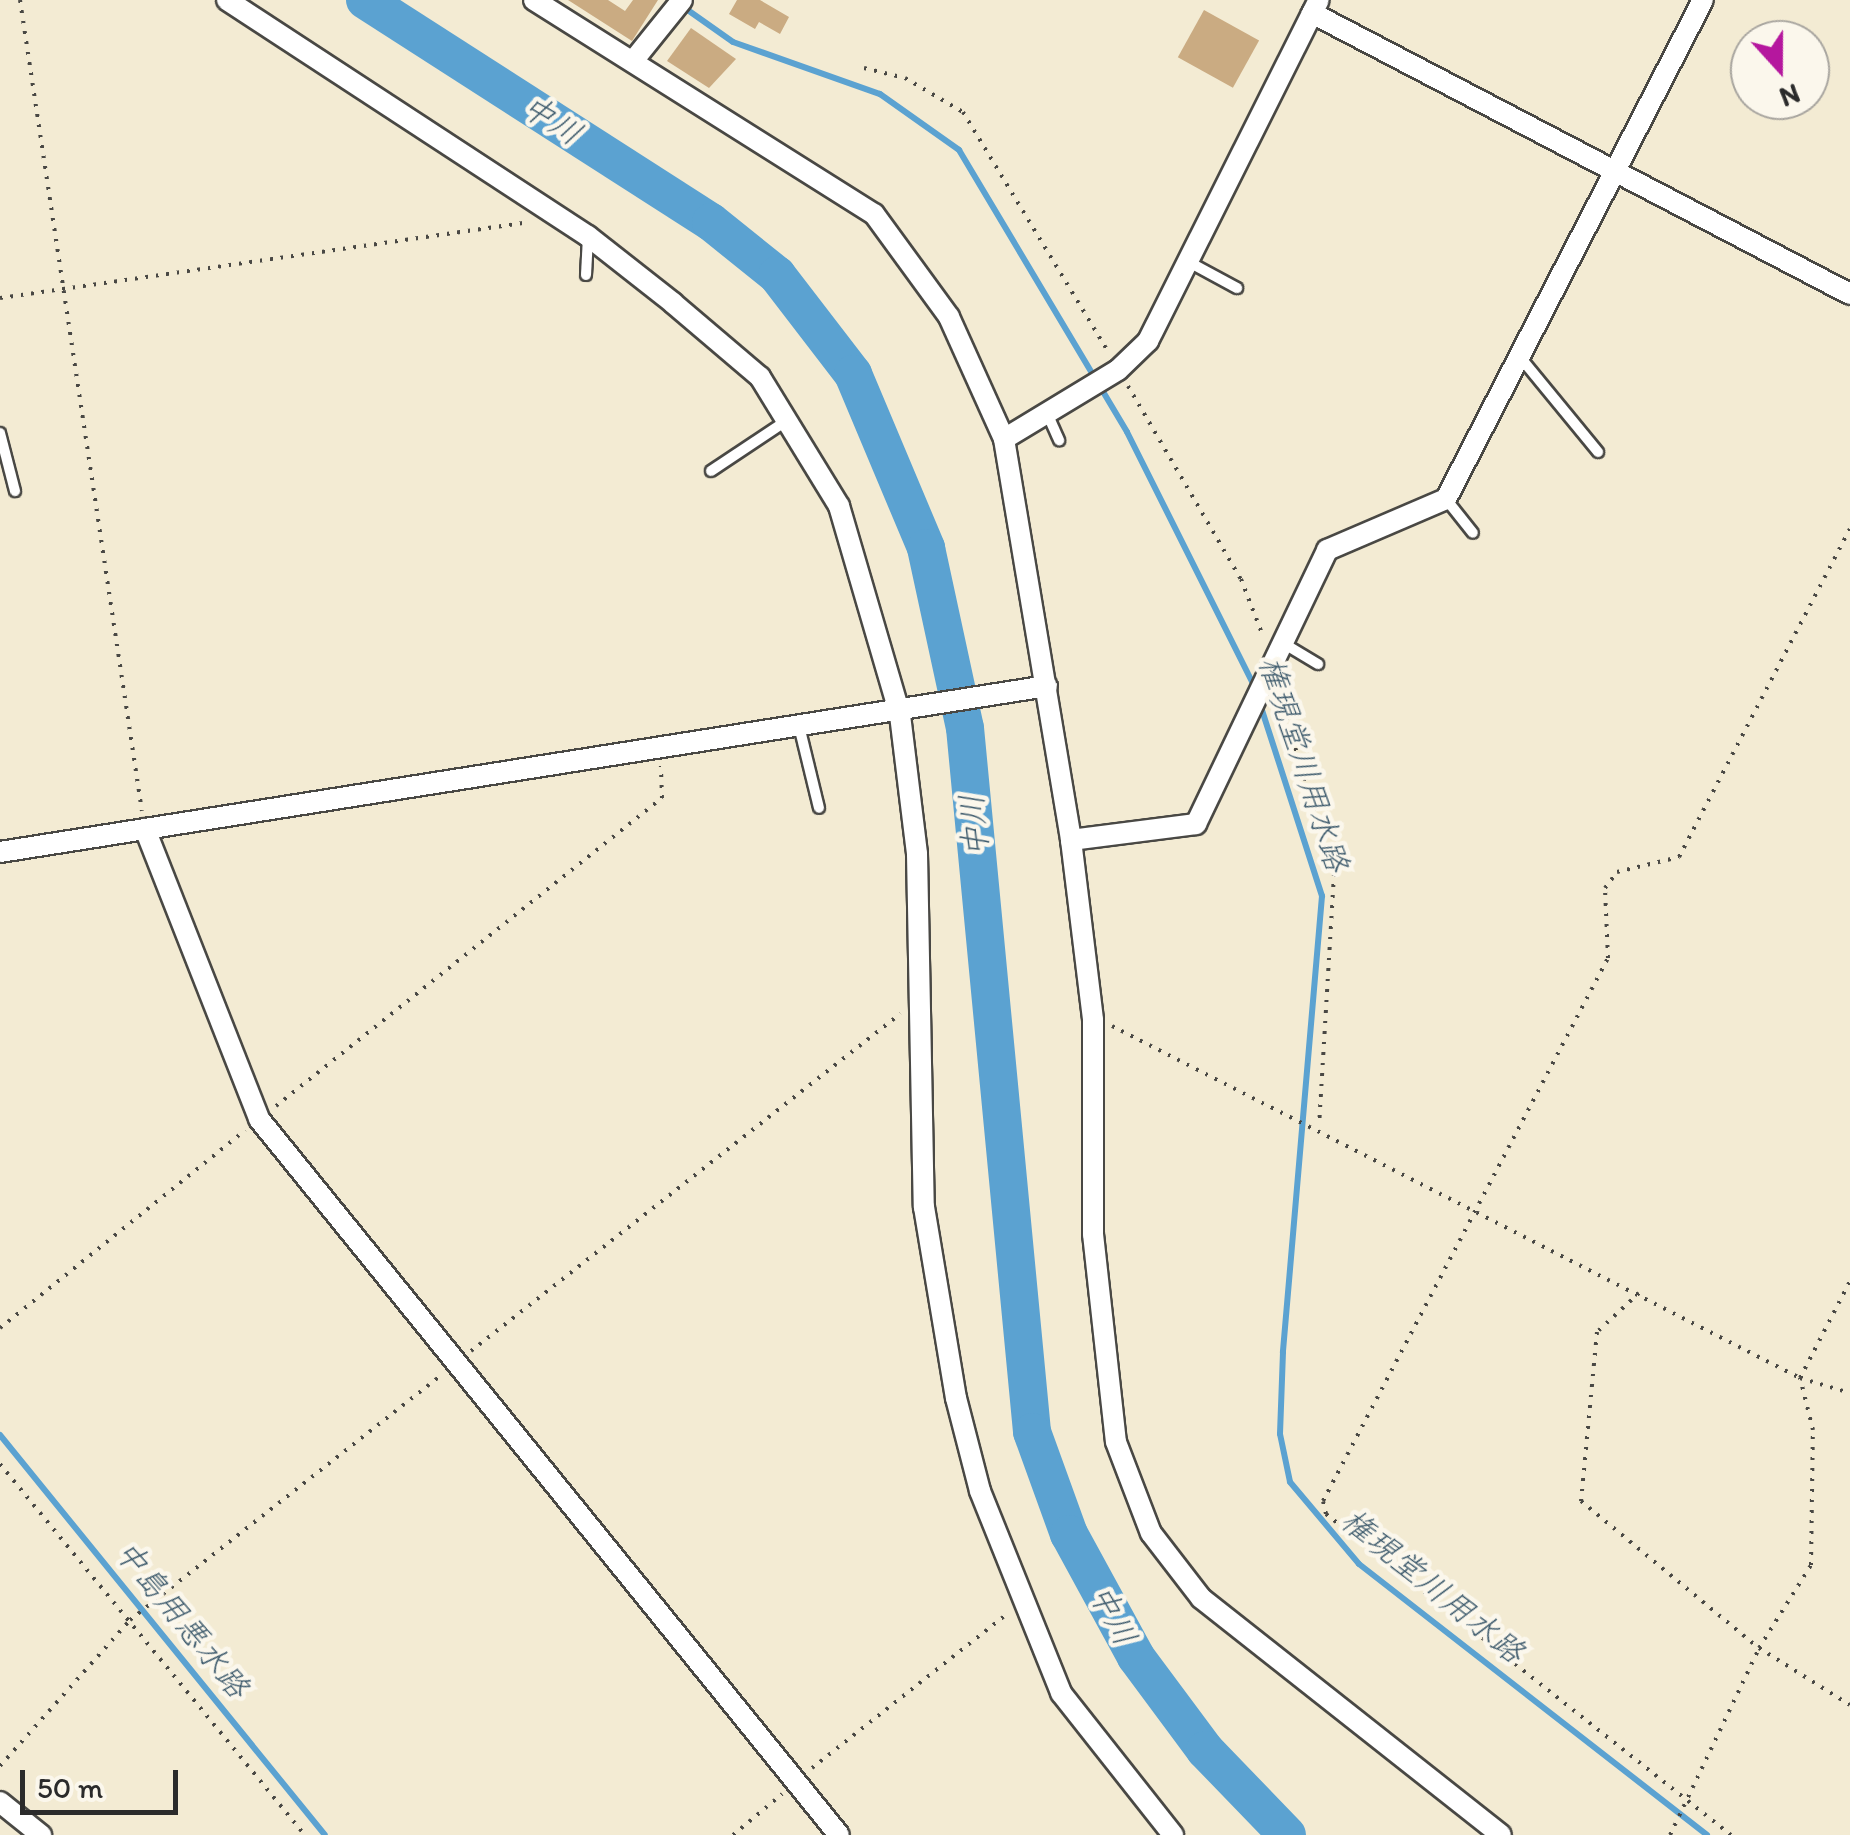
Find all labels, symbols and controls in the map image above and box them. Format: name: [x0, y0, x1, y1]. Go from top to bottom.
north arrow: [1730, 20, 1830, 120]
text: N: [1775, 77, 1805, 115]
water label: 中川: [515, 86, 589, 154]
water label: 権現堂川用水路: [1251, 652, 1357, 876]
water label: 中川: [952, 792, 996, 860]
water label: 権現堂川用水路: [1334, 1501, 1532, 1671]
water label: 中島用悪水路: [107, 1532, 257, 1706]
water label: 中川: [1081, 1578, 1145, 1652]
scale bar: [25, 1750, 182, 1812]
text: 50 m: [37, 1769, 103, 1806]

